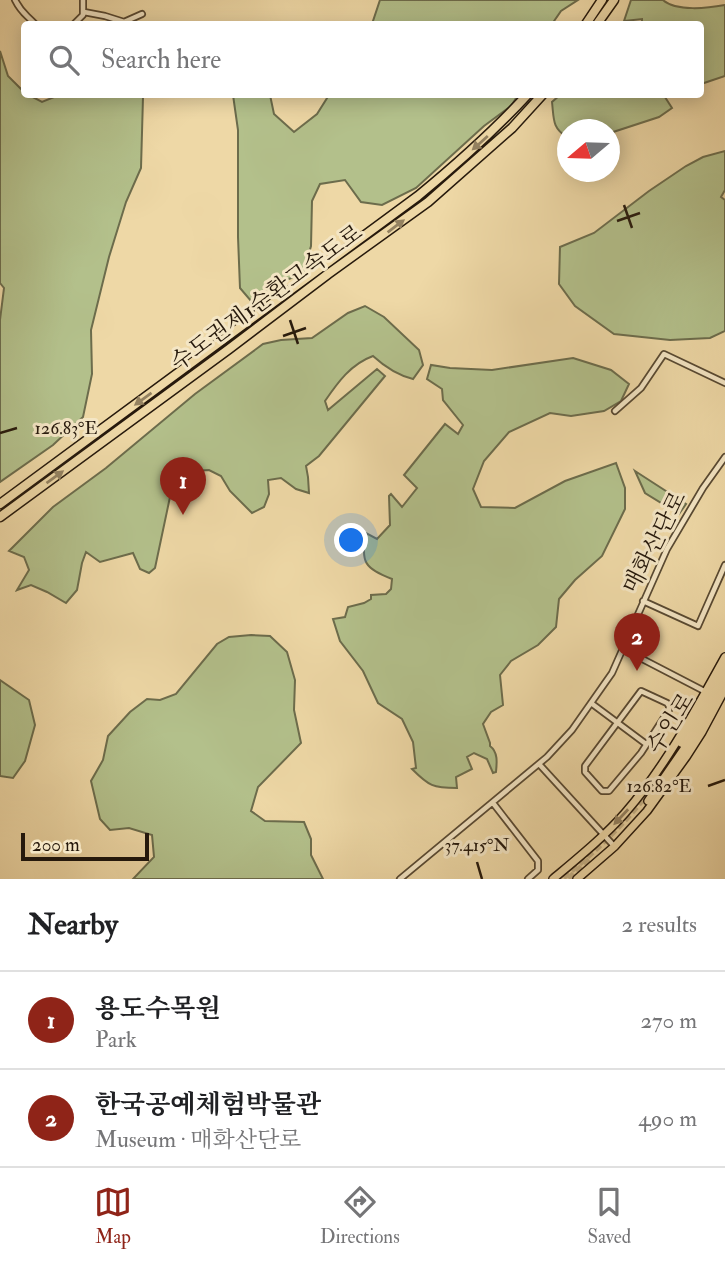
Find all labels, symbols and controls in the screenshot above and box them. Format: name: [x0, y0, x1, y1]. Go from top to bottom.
search box: [21, 21, 704, 98]
icon: search: [45, 41, 83, 79]
text: Search here: [101, 44, 221, 76]
north arrow: [557, 119, 620, 182]
one-way arrow: [471, 135, 489, 151]
street label: 수도권제1순환고속도로: [165, 218, 368, 377]
one-way arrow: [387, 219, 405, 233]
one-way arrow: [134, 392, 152, 406]
text: 126.83°E: [35, 417, 97, 440]
pin: 1: [160, 457, 206, 515]
one-way arrow: [46, 470, 64, 484]
street label: 매화산단로: [616, 486, 693, 598]
your location: [334, 523, 368, 557]
pin: 2: [614, 613, 660, 671]
street label: 수인로: [640, 687, 700, 759]
text: 126.82°E: [627, 775, 692, 798]
one-way arrow: [614, 808, 630, 825]
scale bar: [21, 830, 149, 862]
text: 200 m: [32, 833, 80, 857]
text: 37.415°N: [445, 834, 510, 857]
text: Nearby: [28, 906, 118, 943]
text: 2 results: [622, 910, 697, 939]
text: 용도수목원: [95, 993, 221, 1025]
text: 1: [47, 1006, 55, 1035]
text: 270 m: [640, 1006, 697, 1035]
text: Park: [95, 1025, 137, 1054]
text: 한국공예체험박물관: [95, 1089, 321, 1121]
text: 2: [45, 1104, 57, 1133]
text: 490 m: [638, 1104, 697, 1133]
text: Museum · 매화산단로: [95, 1125, 301, 1154]
tab: Map: [94, 1183, 132, 1249]
tab: Directions: [320, 1183, 400, 1249]
tab: Saved: [588, 1183, 631, 1249]

